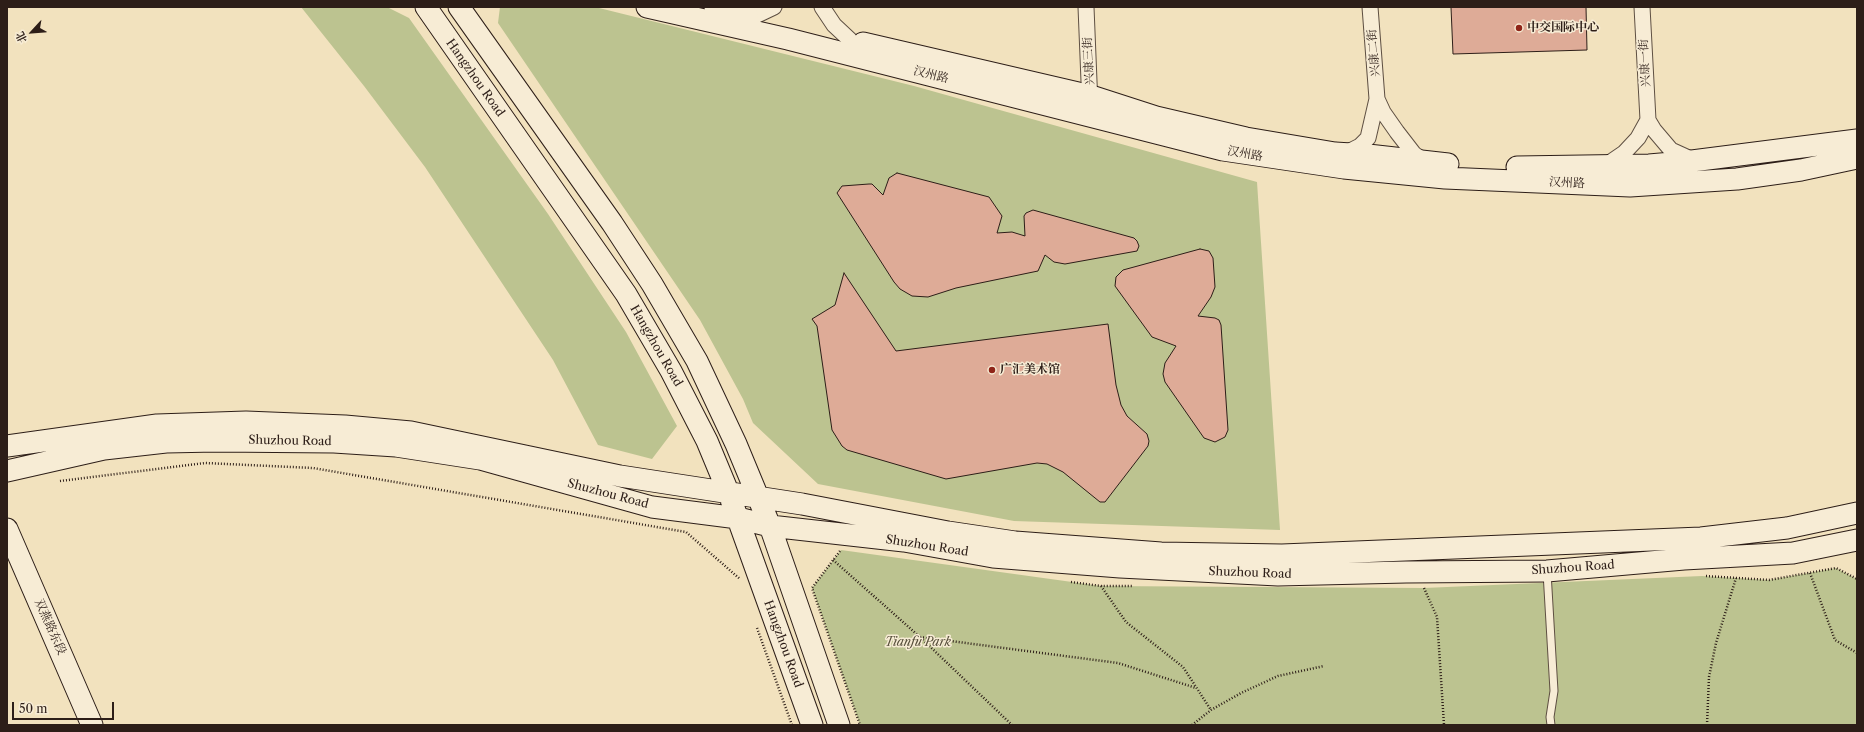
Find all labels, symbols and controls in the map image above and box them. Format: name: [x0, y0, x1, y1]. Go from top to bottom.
north arrow: [12, 12, 52, 52]
place label: 中交国际中心: [1527, 21, 1599, 35]
marker: 中交国际中心: [1514, 23, 1524, 33]
street label: 兴康二街: [1365, 28, 1383, 78]
text: 北: [13, 29, 30, 45]
street label: Hangzhou Road: [443, 36, 507, 120]
street label: 兴康三街: [1081, 37, 1097, 85]
street label: 兴康一街: [1637, 39, 1653, 87]
street label: 汉州路: [912, 64, 950, 86]
street label: 汉州路: [1226, 144, 1264, 164]
street label: 汉州路: [1549, 175, 1585, 191]
street label: Hangzhou Road: [627, 303, 685, 389]
place label: 广汇美术馆: [1000, 363, 1060, 377]
marker: 广汇美术馆: [987, 365, 997, 375]
street label: Shuzhou Road: [248, 433, 332, 449]
street label: Shuzhou Road: [566, 476, 650, 512]
street label: Shuzhou Road: [885, 532, 969, 560]
street label: Shuzhou Road: [1531, 558, 1615, 578]
street label: Shuzhou Road: [1208, 564, 1292, 582]
street label: 双燕路东段: [31, 597, 69, 657]
street label: Hangzhou Road: [761, 598, 805, 690]
park label: Tianfu Park: [885, 636, 951, 650]
scale bar: [14, 694, 116, 720]
text: 50 m: [19, 701, 48, 716]

